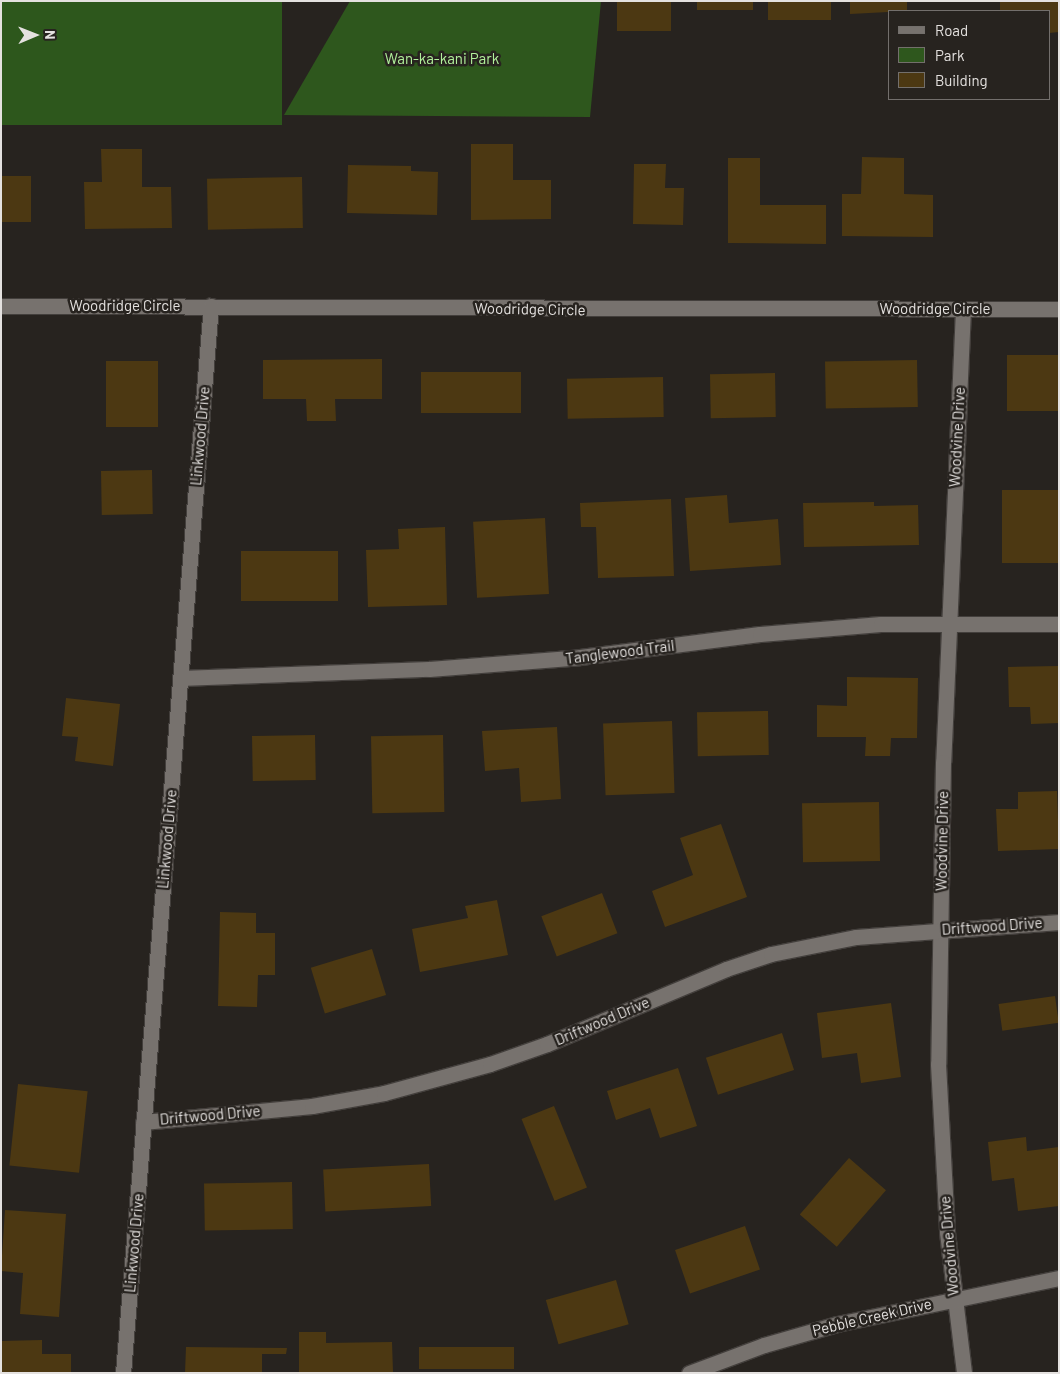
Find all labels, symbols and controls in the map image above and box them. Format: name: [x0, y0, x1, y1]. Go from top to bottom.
north arrow: [10, 10, 60, 60]
legend: [888, 10, 1050, 100]
text: Road: [935, 21, 968, 39]
text: N: [42, 30, 59, 40]
text: Park: [935, 46, 964, 64]
park label: Wan-ka-kani Park: [385, 50, 499, 68]
text: Building: [935, 71, 988, 89]
street label: Woodridge Circle: [69, 297, 181, 315]
street label: Woodridge Circle: [474, 299, 586, 319]
street label: Woodridge Circle: [879, 300, 991, 318]
street label: Linkwood Drive: [187, 386, 213, 486]
street label: Woodvine Drive: [945, 386, 969, 488]
street label: Tanglewood Trail: [565, 636, 675, 668]
street label: Linkwood Drive: [154, 789, 180, 889]
street label: Woodvine Drive: [932, 791, 952, 891]
street label: Driftwood Drive: [941, 914, 1043, 938]
street label: Driftwood Drive: [552, 993, 652, 1049]
street label: Driftwood Drive: [159, 1102, 261, 1128]
street label: Linkwood Drive: [121, 1193, 147, 1293]
street label: Woodvine Drive: [936, 1195, 962, 1297]
street label: Pebble Creek Drive: [811, 1295, 933, 1339]

